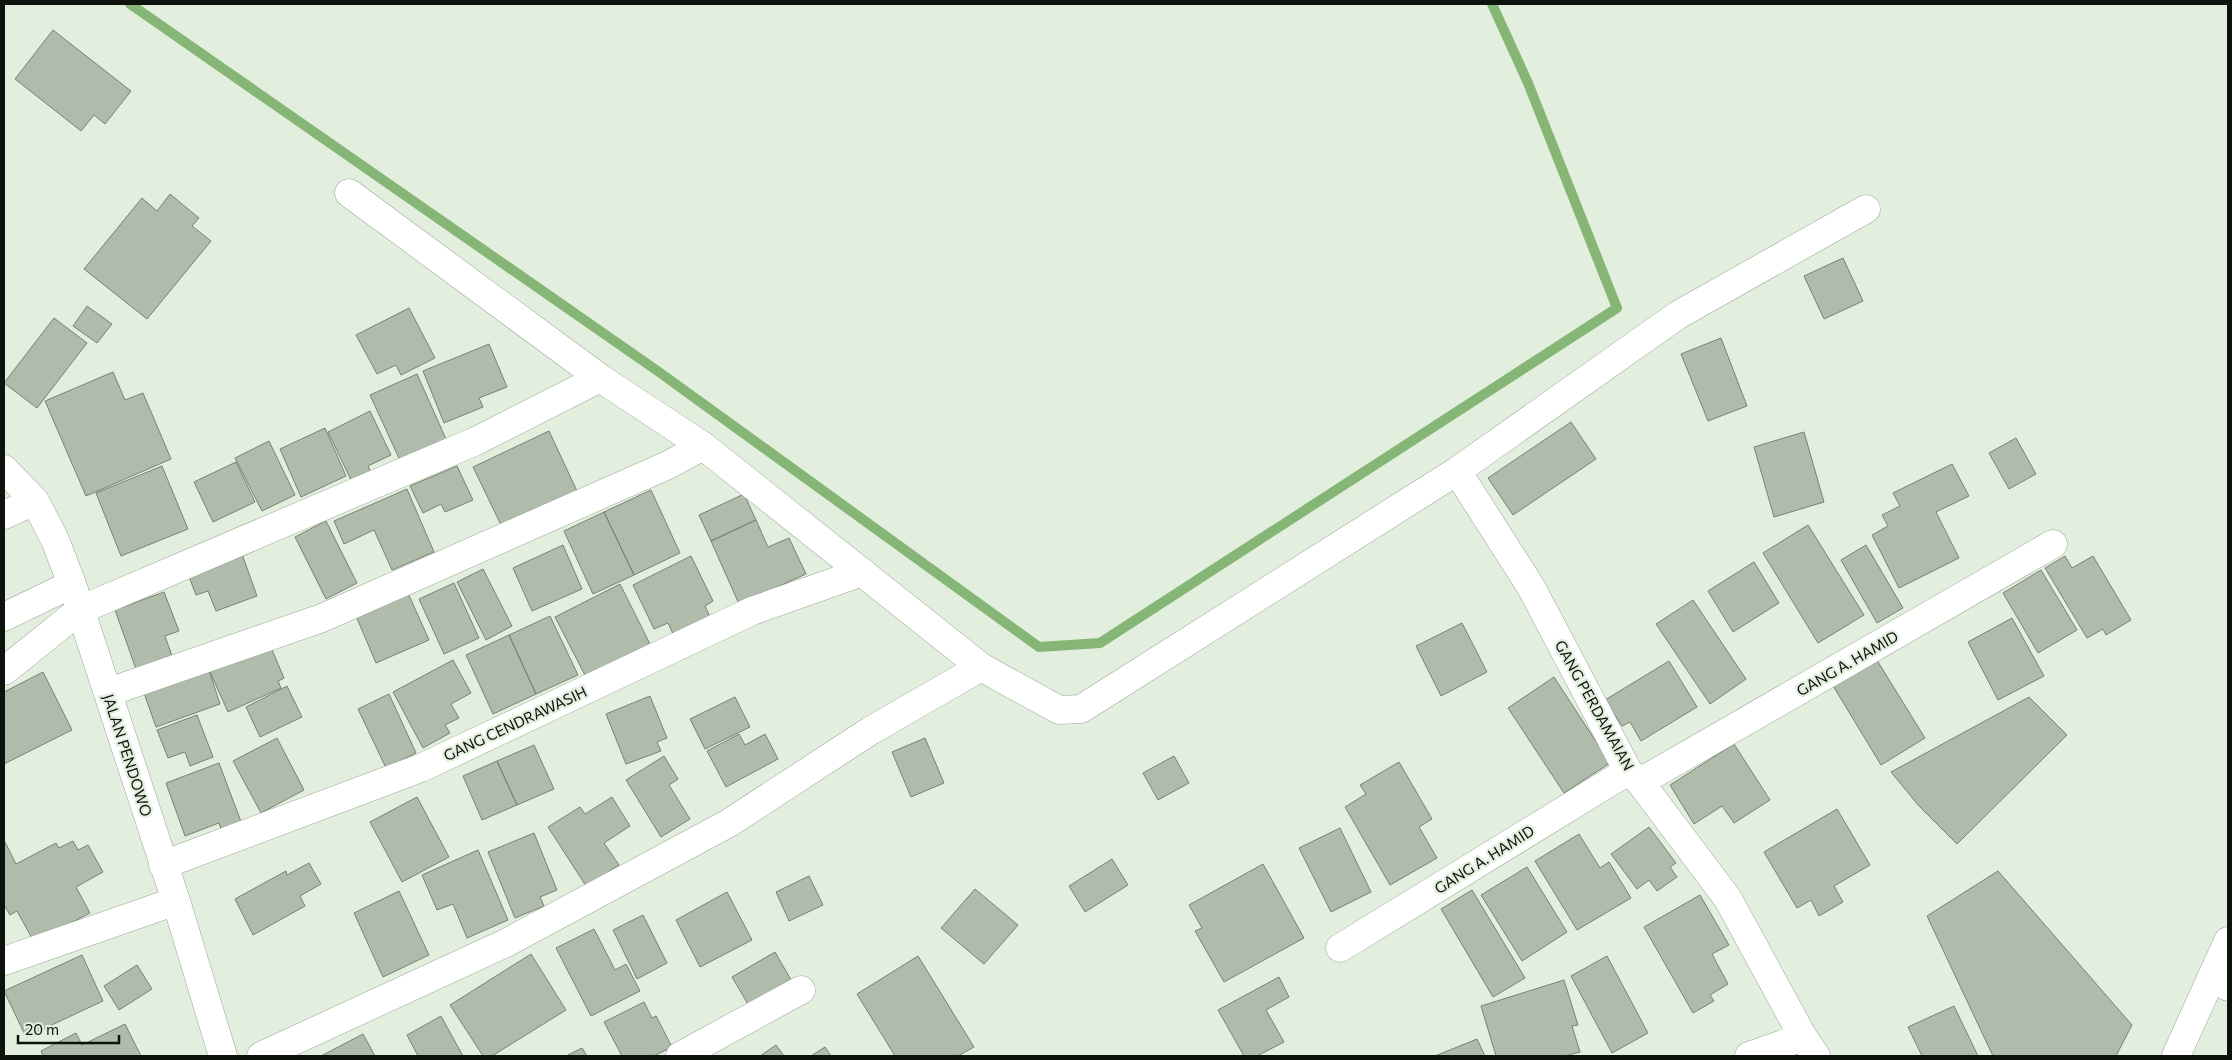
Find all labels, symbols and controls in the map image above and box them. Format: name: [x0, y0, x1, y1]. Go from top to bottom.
street label: GANG A. HAMID: [1793, 627, 1901, 699]
street label: GANG PERDAMAIAN: [1552, 637, 1638, 773]
street label: GANG CENDRAWASIH: [440, 682, 590, 764]
street label: JALAN PENDOWO: [100, 691, 156, 819]
street label: GANG A. HAMID: [1431, 821, 1537, 897]
scale bar: [18, 1012, 119, 1044]
text: 20 m: [25, 1020, 59, 1038]

